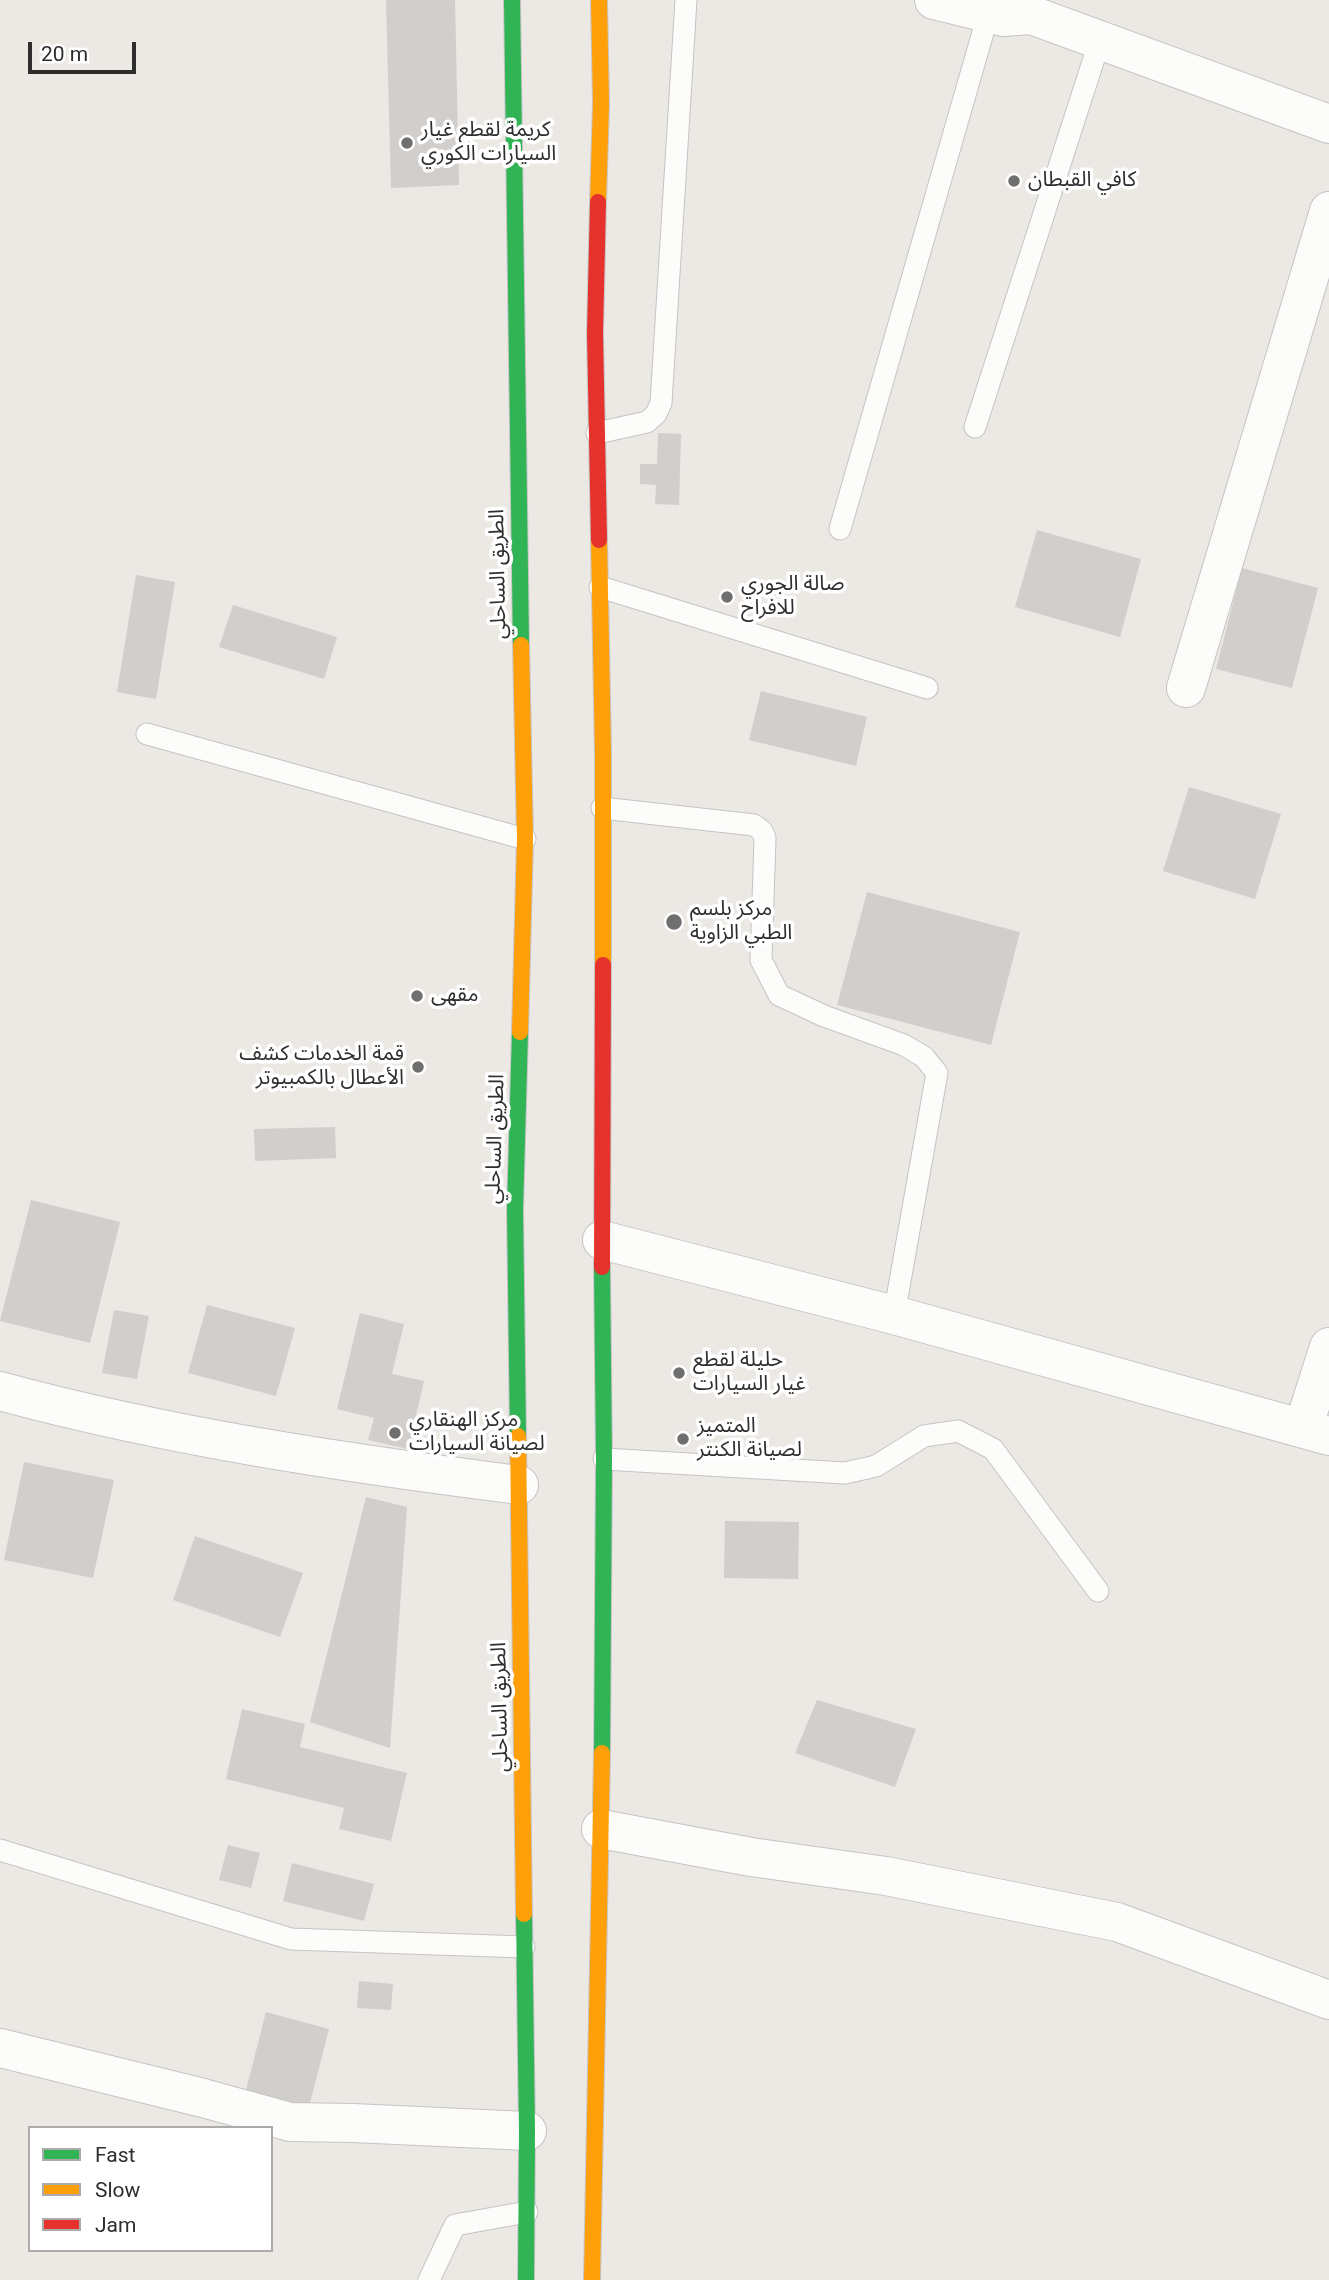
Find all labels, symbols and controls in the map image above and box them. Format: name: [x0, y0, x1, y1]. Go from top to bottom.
scale bar: [32, 28, 140, 72]
text: 20 m: [41, 42, 88, 66]
place label: كريمة لقطع غيار السيارات الكوري: [421, 118, 556, 168]
marker: كريمة لقطع غيار السيارات الكوري: [399, 135, 415, 151]
place label: كافي القبطان: [1028, 168, 1136, 194]
marker: كافي القبطان: [1006, 173, 1022, 189]
street label: الطريق الساحلي: [485, 509, 513, 639]
place label: صالة الجوري للافراح: [741, 572, 844, 622]
marker: صالة الجوري للافراح: [719, 589, 735, 605]
place label: مركز بلسم الطبي الزاوية: [690, 897, 792, 947]
marker: مركز بلسم الطبي الزاوية: [664, 912, 684, 932]
place label: مقهى: [431, 983, 479, 1009]
marker: مقهى: [409, 988, 425, 1004]
place label: قمة الخدمات كشف الأعطال بالكمبيوتر: [239, 1042, 404, 1092]
marker: قمة الخدمات كشف الأعطال بالكمبيوتر: [410, 1059, 426, 1075]
street label: الطريق الساحلي: [481, 1074, 511, 1204]
place label: حليلة لقطع غيار السيارات: [693, 1348, 806, 1398]
marker: حليلة لقطع غيار السيارات: [671, 1365, 687, 1381]
place label: مركز الهنقاري لصيانة السيارات: [409, 1408, 545, 1458]
place label: المتميز لصيانة الكنتر: [697, 1414, 802, 1464]
marker: مركز الهنقاري لصيانة السيارات: [387, 1425, 403, 1441]
marker: المتميز لصيانة الكنتر: [675, 1431, 691, 1447]
street label: الطريق الساحلي: [487, 1642, 515, 1772]
legend: [28, 2126, 273, 2252]
text: Fast: [95, 2143, 135, 2167]
text: Slow: [95, 2178, 140, 2202]
text: Jam: [95, 2213, 136, 2237]

